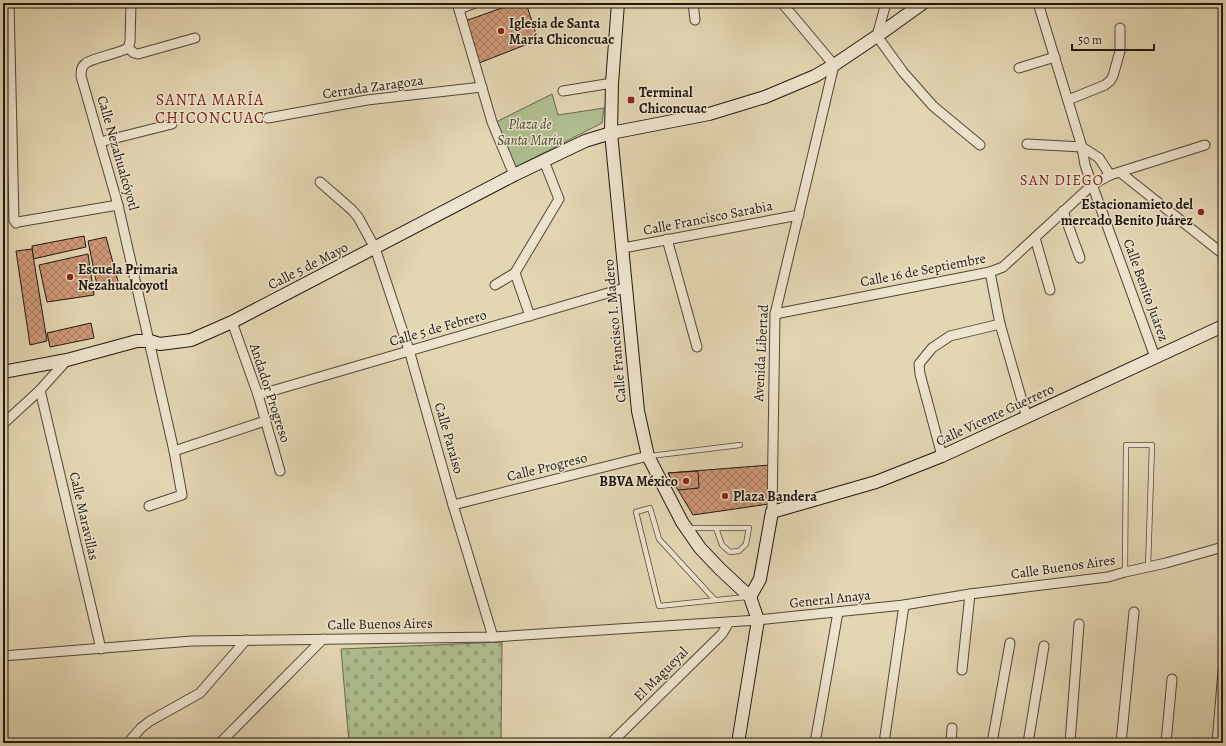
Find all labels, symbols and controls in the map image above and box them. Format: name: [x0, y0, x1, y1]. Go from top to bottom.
place label: Iglesia de Santa María Chiconcuac: [509, 14, 614, 49]
marker: Iglesia de Santa María Chiconcuac: [496, 26, 506, 36]
scale bar: [1072, 26, 1154, 52]
text: 50 m: [1078, 32, 1102, 48]
street label: Cerrada Zaragoza: [321, 70, 425, 103]
place label: Terminal Chiconcuac: [639, 83, 707, 118]
district label: SANTA MARÍA CHICONCUAC: [155, 89, 265, 129]
street label: Calle Nezahualcóyotl: [93, 93, 144, 213]
marker: Terminal Chiconcuac: [626, 95, 636, 105]
park label: Plaza de Santa María: [497, 115, 563, 150]
district label: SAN DIEGO: [1020, 170, 1104, 190]
place label: Estacionamieto del mercado Benito Juárez: [1061, 195, 1194, 230]
street label: Calle Francisco Sarabia: [642, 196, 775, 240]
marker: Estacionamieto del mercado Benito Juárez: [1196, 207, 1206, 217]
street label: Calle Benito Juárez: [1119, 236, 1173, 344]
street label: Calle 5 de Mayo: [265, 238, 351, 294]
street label: Calle 16 de Septiembre: [859, 248, 987, 292]
street label: Calle Francisco I. Madero: [599, 258, 631, 404]
place label: Escuela Primaria Nezahualcoyotl: [78, 260, 178, 295]
marker: Escuela Primaria Nezahualcoyotl: [65, 272, 75, 282]
street label: Avenida Libertad: [749, 304, 773, 403]
street label: Calle 5 de Febrero: [387, 305, 489, 351]
street label: Andador Progreso: [245, 340, 295, 445]
street label: Calle Vicente Guerrero: [933, 379, 1057, 451]
street label: Calle Paraíso: [430, 400, 468, 476]
street label: Calle Progreso: [505, 448, 589, 486]
street label: Calle Maravillas: [65, 470, 103, 562]
place label: BBVA México: [599, 472, 678, 491]
marker: BBVA México: [681, 476, 691, 486]
place label: Plaza Bandera: [733, 487, 817, 506]
marker: Plaza Bandera: [720, 491, 730, 501]
street label: Calle Buenos Aires: [1009, 550, 1117, 584]
street label: General Anaya: [788, 585, 872, 613]
street label: Calle Buenos Aires: [327, 614, 433, 634]
street label: El Magueyal: [630, 642, 693, 705]

